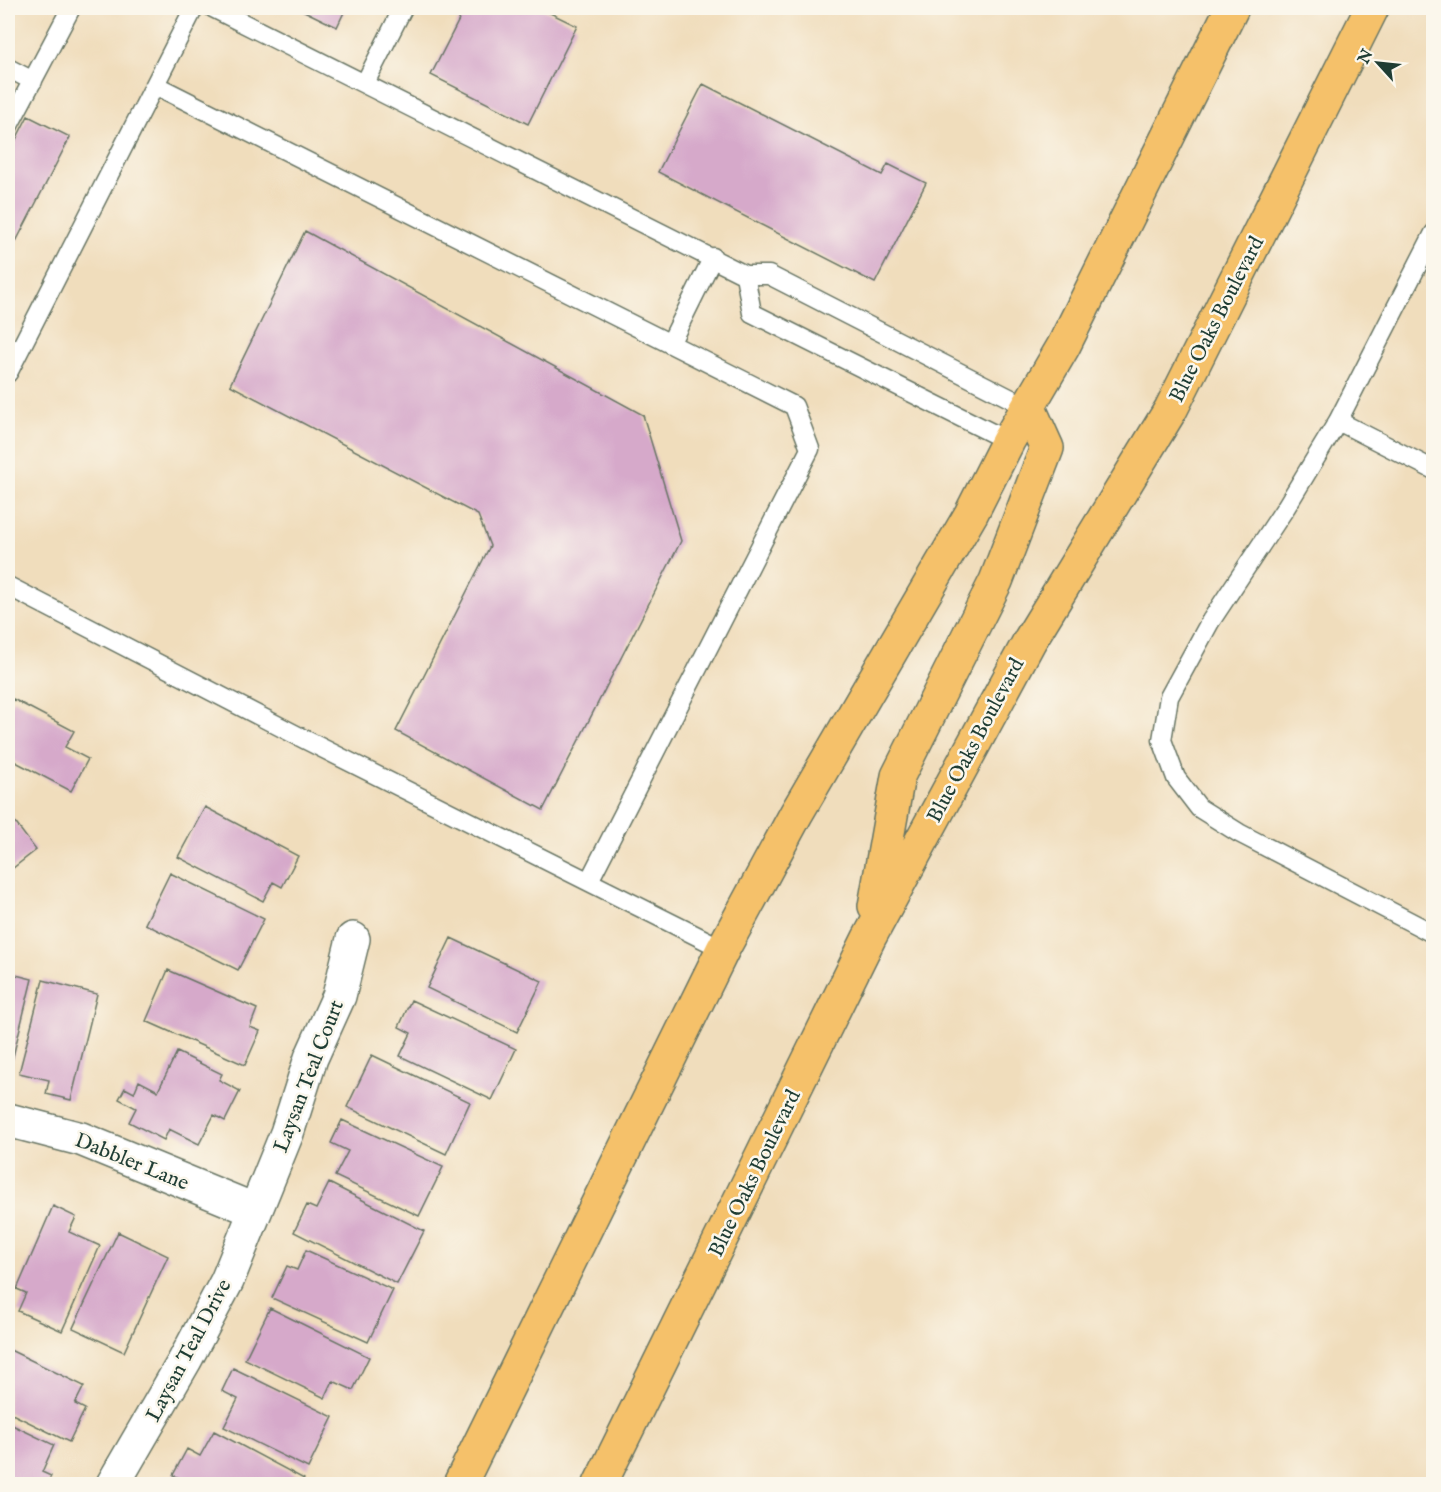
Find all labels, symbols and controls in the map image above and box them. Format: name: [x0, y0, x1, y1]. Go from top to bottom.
north arrow: [1348, 33, 1408, 93]
text: N: [1354, 46, 1379, 69]
street label: Blue Oaks Boulevard: [1164, 231, 1271, 407]
street label: Blue Oaks Boulevard: [921, 653, 1032, 828]
street label: Laysan Teal Court: [268, 997, 351, 1157]
street label: Blue Oaks Boulevard: [703, 1085, 808, 1262]
street label: Dabbler Lane: [70, 1127, 193, 1198]
street label: Laysan Teal Drive: [140, 1274, 238, 1427]

